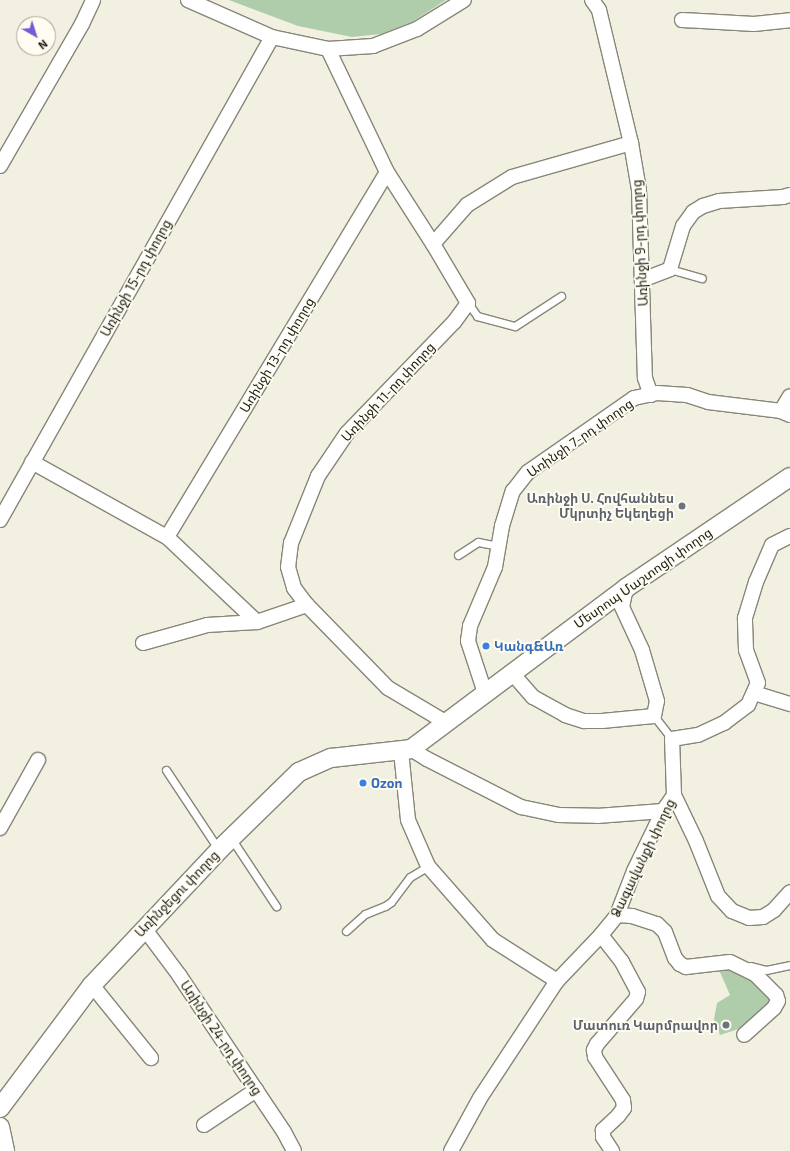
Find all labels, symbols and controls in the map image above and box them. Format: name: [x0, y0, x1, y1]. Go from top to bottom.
north arrow: [16, 16, 56, 56]
text: N: [36, 37, 50, 52]
street label: Առինջի 9-րդ փողոց: [629, 179, 651, 307]
street label: Առինջի 15-րդ փողոց: [97, 217, 175, 339]
street label: Առինջի 13-րդ փողոց: [236, 294, 318, 416]
street label: Առինջի 11-րդ փողոց: [338, 339, 438, 445]
street label: Առինջի 7-րդ փողոց: [524, 396, 636, 480]
place label: Առինջի Ս. Հովհաննես Մկրտիչ Եկեղեցի: [527, 491, 674, 522]
marker: Առինջի Ս. Հովհաննես Մկրտիչ Եկեղեցի: [677, 501, 687, 511]
street label: Մեսրոպ Մաշտոցի փողոց: [571, 524, 715, 632]
place label: Կանգ&Առ: [494, 638, 564, 654]
marker: Կանգ&Առ: [481, 641, 491, 651]
place label: Ozon: [371, 775, 402, 791]
marker: Ozon: [358, 778, 368, 788]
street label: Ձագավանքի փողոց: [608, 796, 678, 920]
street label: Առինջեցու փողոց: [132, 848, 222, 940]
street label: Առինջի 24-րդ փողոց: [177, 978, 265, 1098]
place label: Մատուռ Կարմրավոր: [573, 1017, 718, 1033]
marker: Մատուռ Կարմրավոր: [721, 1020, 731, 1030]

